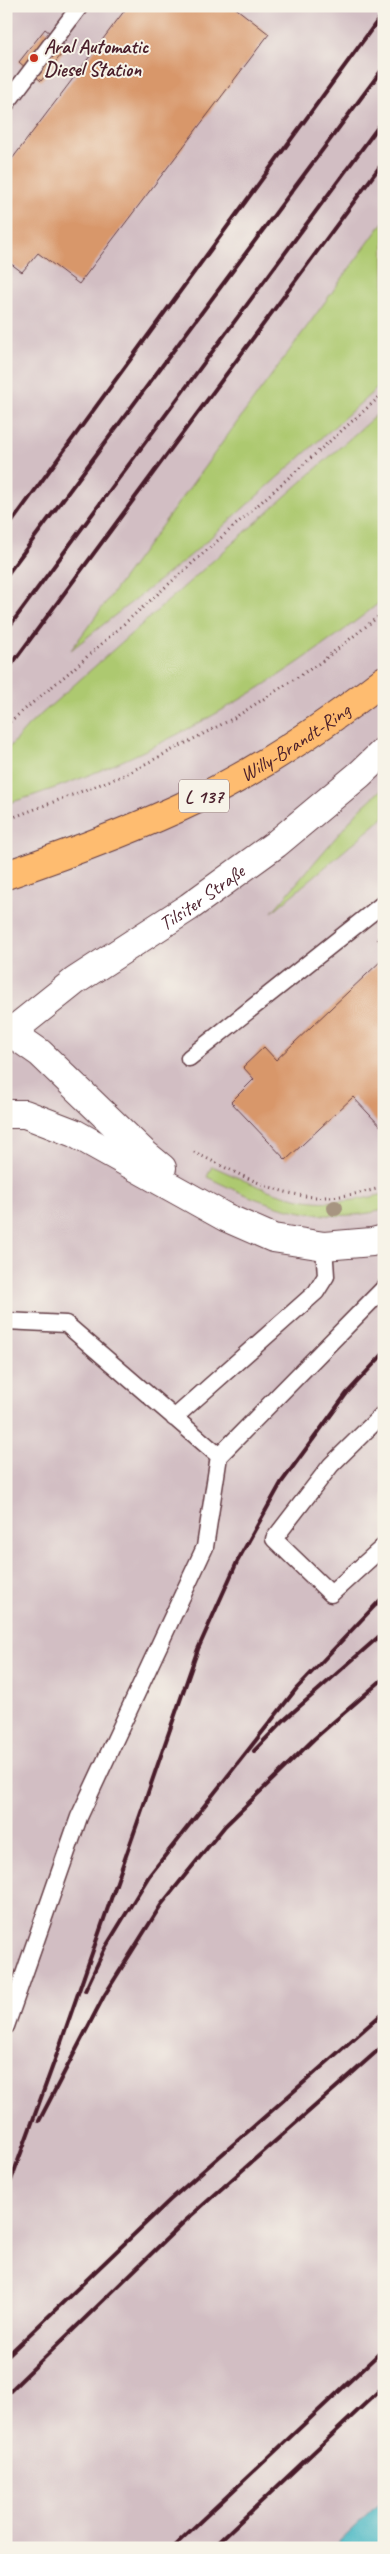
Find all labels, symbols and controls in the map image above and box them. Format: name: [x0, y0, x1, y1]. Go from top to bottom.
place label: Aral Automatic Diesel Station: [44, 34, 150, 82]
marker: Aral Automatic Diesel Station: [28, 52, 40, 64]
street label: Willy-Brandt-Ring: [236, 697, 356, 787]
road number: L 137: [179, 779, 229, 812]
street label: Tilsiter Straße: [154, 858, 251, 936]

